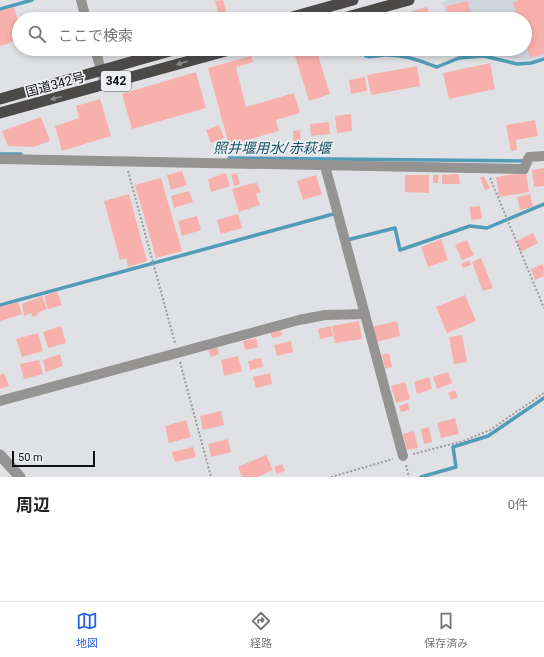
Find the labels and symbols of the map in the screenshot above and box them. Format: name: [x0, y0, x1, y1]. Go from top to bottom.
one-way arrow: [175, 60, 187, 66]
street label: 国道342号: [24, 69, 86, 100]
road number: 342: [101, 71, 131, 91]
one-way arrow: [50, 95, 62, 101]
water label: 照井堰用水/赤萩堰: [213, 140, 334, 156]
scale bar: [12, 449, 95, 468]

